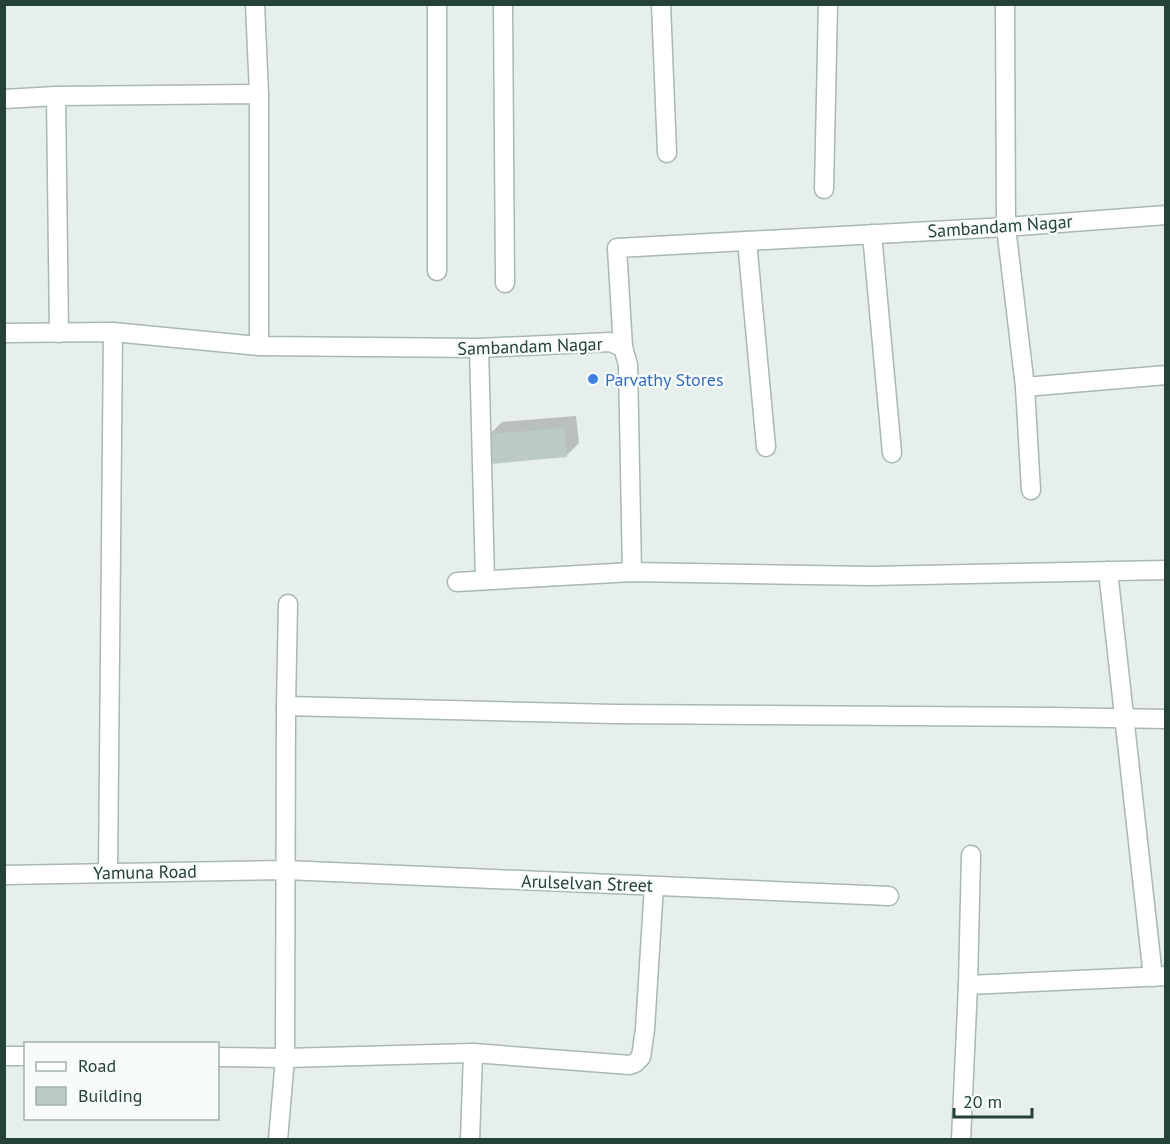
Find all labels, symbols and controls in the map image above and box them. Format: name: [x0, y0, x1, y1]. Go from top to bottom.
street label: Sambandam Nagar: [927, 209, 1073, 243]
street label: Sambandam Nagar: [457, 332, 603, 360]
place label: Parvathy Stores: [605, 368, 724, 391]
marker: Parvathy Stores: [586, 372, 600, 386]
street label: Yamuna Road: [93, 860, 197, 884]
street label: Arulselvan Street: [521, 869, 653, 897]
legend: [24, 1042, 219, 1120]
text: Road: [78, 1054, 116, 1077]
scale bar: [954, 1081, 1032, 1119]
text: Building: [78, 1084, 142, 1107]
text: 20 m: [963, 1090, 1002, 1113]

